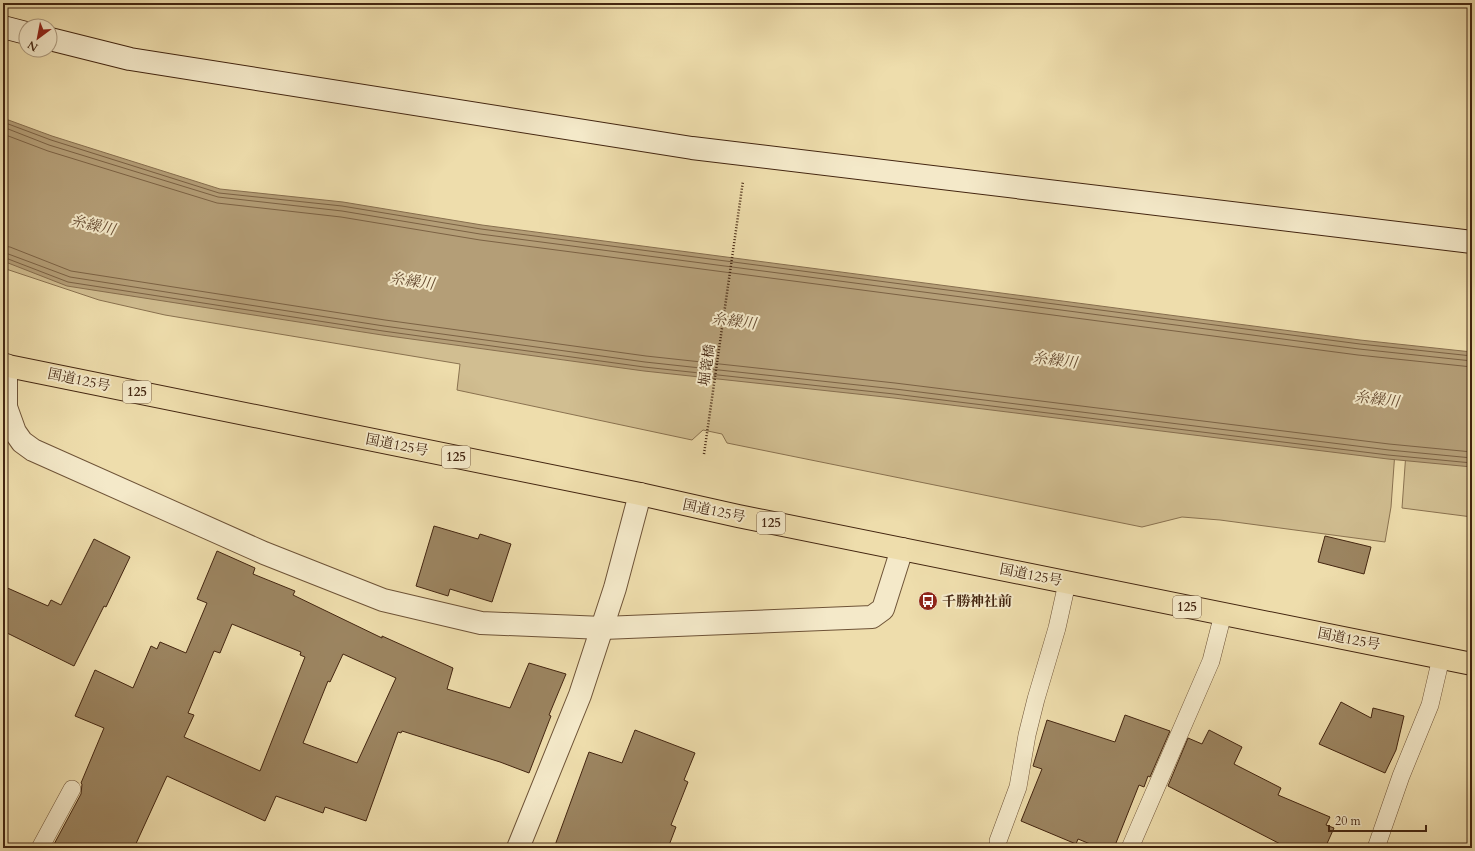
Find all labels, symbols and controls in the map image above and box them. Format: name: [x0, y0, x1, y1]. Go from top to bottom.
north arrow: [18, 18, 58, 58]
text: N: [25, 37, 41, 55]
water label: 糸繰川: [69, 210, 119, 240]
water label: 糸繰川: [388, 268, 438, 294]
water label: 糸繰川: [710, 308, 760, 334]
street label: 堀篭橋: [695, 343, 719, 387]
water label: 糸繰川: [1031, 347, 1081, 373]
street label: 国道125号: [46, 364, 112, 396]
road number: 125: [123, 381, 151, 403]
water label: 糸繰川: [1353, 386, 1403, 412]
street label: 国道125号: [364, 430, 430, 460]
road number: 125: [442, 446, 470, 468]
street label: 国道125号: [681, 495, 747, 527]
road number: 125: [757, 512, 785, 534]
street label: 国道125号: [998, 560, 1064, 590]
bus stop icon: 千勝神社前: [917, 590, 939, 612]
place label: 千勝神社前: [942, 592, 1012, 611]
road number: 125: [1173, 596, 1201, 618]
street label: 国道125号: [1316, 624, 1382, 654]
scale bar: [1329, 807, 1426, 833]
text: 20 m: [1335, 813, 1362, 829]

